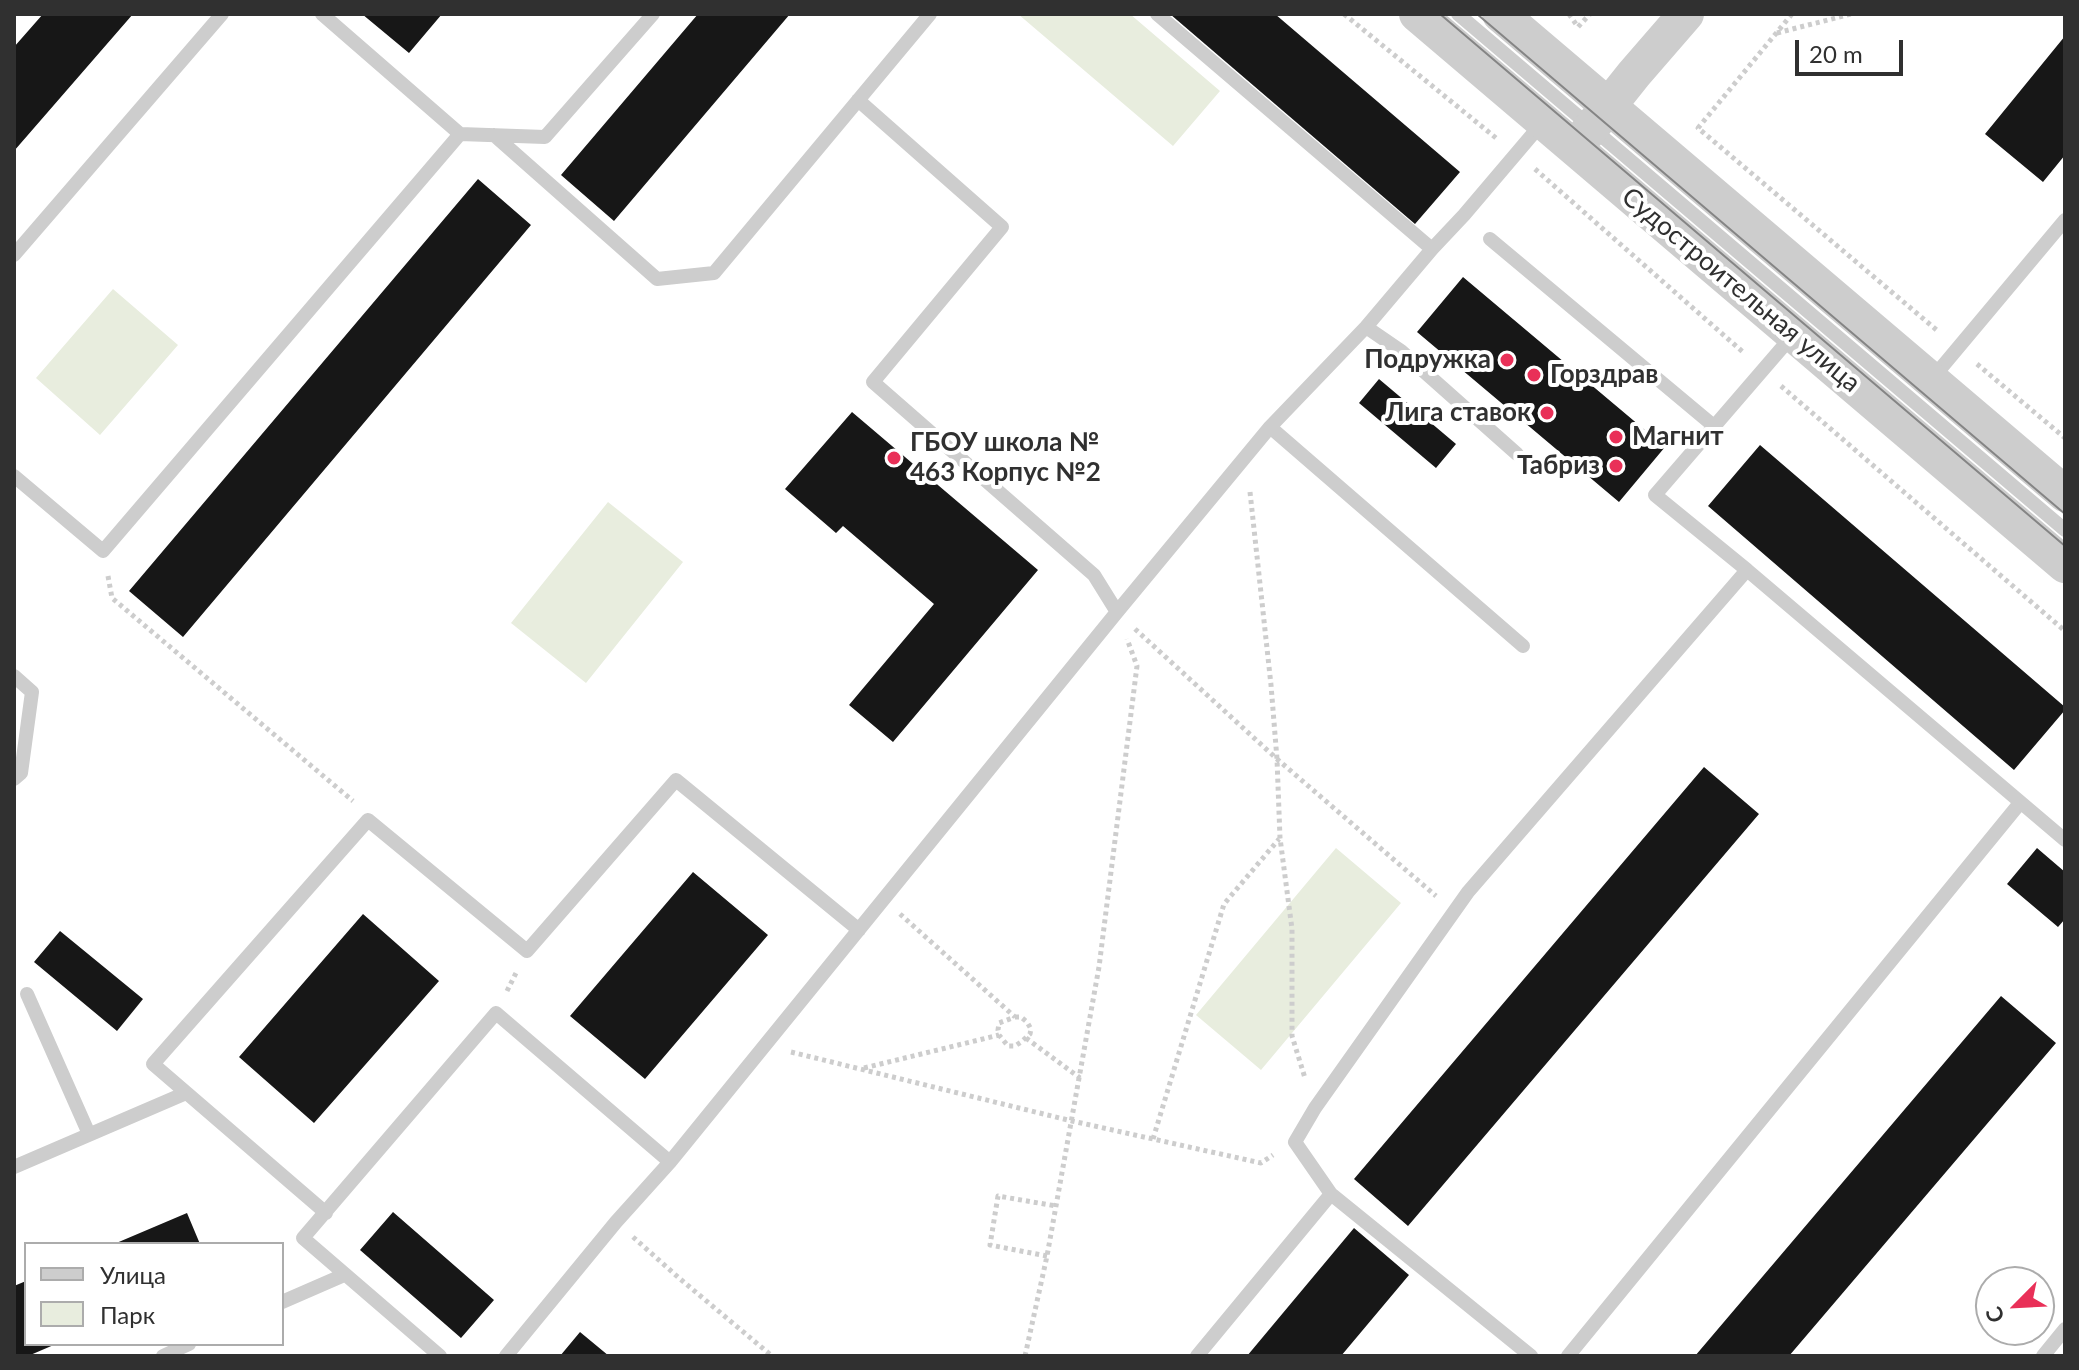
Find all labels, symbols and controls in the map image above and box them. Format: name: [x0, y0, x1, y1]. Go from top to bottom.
scale bar: [1799, 24, 1907, 74]
text: 20 m: [1809, 39, 1863, 68]
street label: Судостроительная улица: [1615, 181, 1867, 399]
place label: Подружка: [1364, 344, 1491, 376]
marker: Подружка: [1498, 351, 1516, 369]
place label: Горздрав: [1550, 359, 1658, 391]
marker: Горздрав: [1525, 366, 1543, 384]
place label: Лига ставок: [1385, 397, 1531, 429]
marker: Лига ставок: [1538, 404, 1556, 422]
place label: Магнит: [1632, 421, 1724, 453]
place label: ГБОУ школа № 463 Корпус №2: [910, 427, 1101, 488]
marker: Магнит: [1607, 428, 1625, 446]
marker: ГБОУ школа № 463 Корпус №2: [885, 449, 903, 467]
place label: Табриз: [1517, 450, 1600, 482]
marker: Табриз: [1607, 457, 1625, 475]
legend: [24, 1242, 284, 1346]
text: Улица: [100, 1260, 166, 1289]
north arrow: [1975, 1266, 2055, 1346]
text: Парк: [100, 1300, 155, 1329]
text: С: [1979, 1303, 2010, 1327]

